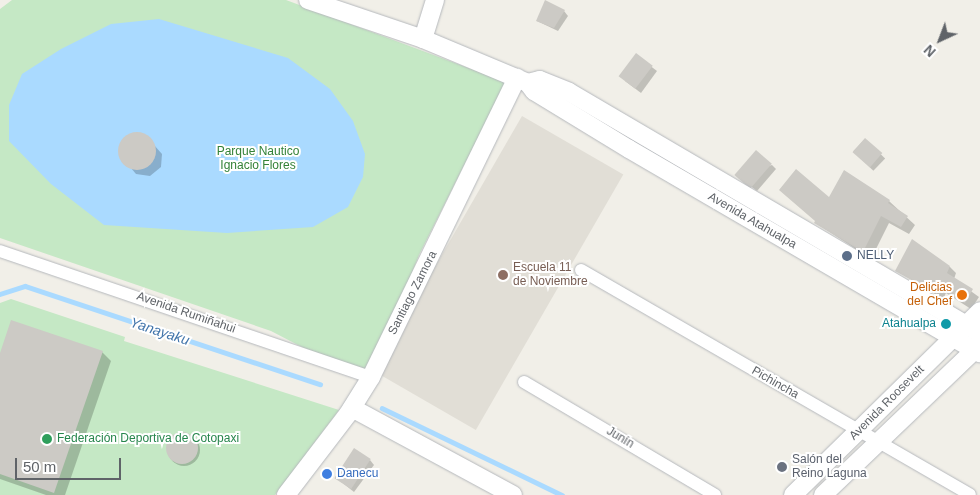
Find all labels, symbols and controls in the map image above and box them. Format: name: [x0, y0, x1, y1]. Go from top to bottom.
north arrow: [915, 15, 965, 65]
text: N: [921, 42, 939, 60]
park label: Parque Nautico Ignacio Flores: [217, 145, 299, 173]
street label: Avenida Atahualpa: [705, 190, 799, 252]
street label: Santiago Zamora: [386, 249, 440, 337]
place label: NELLY: [857, 249, 894, 263]
marker: NELLY: [841, 250, 853, 262]
place label: Escuela 11 de Noviembre: [513, 261, 588, 289]
marker: Escuela 11 de Noviembre: [497, 269, 509, 281]
place label: Delicias del Chef: [907, 281, 952, 309]
street label: Avenida Rumiñahui: [135, 289, 237, 337]
marker: Delicias del Chef: [956, 289, 968, 301]
water label: Yanayaku: [128, 314, 192, 348]
place label: Atahualpa: [882, 317, 936, 331]
marker: Atahualpa: [940, 318, 952, 330]
street label: Avenida Roosevelt: [847, 363, 927, 443]
street label: Pichincha: [749, 364, 801, 402]
street label: Junín: [604, 424, 636, 452]
place label: Federación Deportiva de Cotopaxi: [57, 432, 239, 446]
marker: Federación Deportiva de Cotopaxi: [41, 433, 53, 445]
scale bar: [18, 448, 124, 480]
place label: Salón del Reino Laguna: [792, 453, 867, 481]
text: 50 m: [23, 458, 56, 475]
marker: Salón del Reino Laguna: [776, 461, 788, 473]
place label: Danecu: [337, 467, 378, 481]
marker: Danecu: [321, 468, 333, 480]

